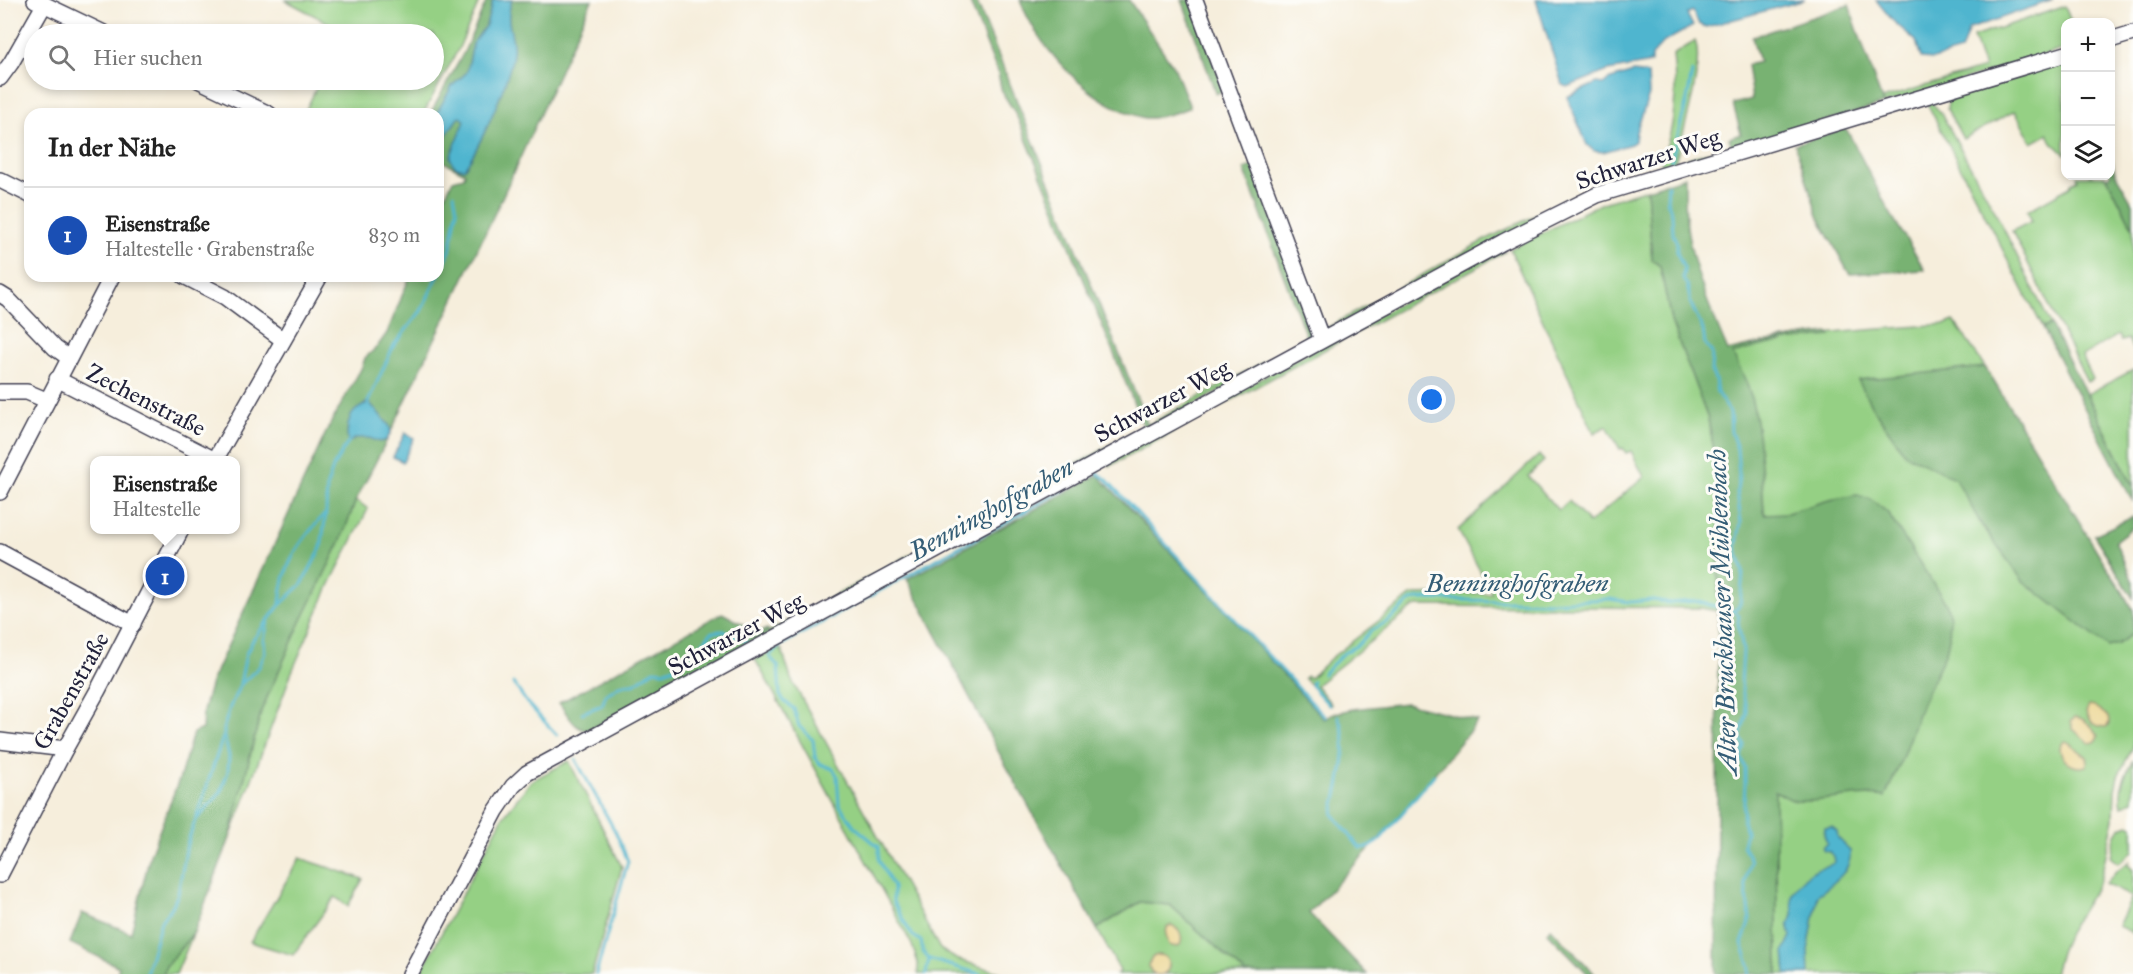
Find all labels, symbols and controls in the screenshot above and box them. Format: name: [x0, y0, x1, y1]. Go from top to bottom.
map controls: [2061, 18, 2115, 180]
button: +: [2061, 18, 2115, 72]
search box: [24, 24, 444, 90]
icon: search: [45, 41, 78, 74]
text: Hier suchen: [93, 44, 202, 71]
button: −: [2061, 72, 2115, 126]
street label: Schwarzer Weg: [1572, 121, 1725, 196]
button: layers: [2061, 126, 2115, 180]
text: In der Nähe: [48, 131, 176, 163]
text: Eisenstraße: [105, 210, 210, 237]
text: 1: [64, 223, 71, 247]
text: 830 m: [369, 223, 420, 247]
text: Haltestelle · Grabenstraße: [105, 237, 315, 261]
street label: Schwarzer Weg: [1089, 352, 1236, 449]
street label: Zechenstraße: [81, 357, 211, 443]
your location: [1417, 385, 1446, 414]
water label: Alter Bruckhauser Mühlenbach: [1700, 448, 1744, 778]
water label: Benninghofgraben: [902, 450, 1079, 568]
popup: [90, 456, 240, 534]
text: Eisenstraße: [113, 470, 217, 497]
text: Haltestelle: [113, 497, 201, 521]
pin: 1: [146, 554, 184, 598]
water label: Benninghofgraben: [1424, 567, 1609, 599]
street label: Schwarzer Weg: [663, 585, 810, 682]
street label: Grabenstraße: [26, 627, 116, 755]

